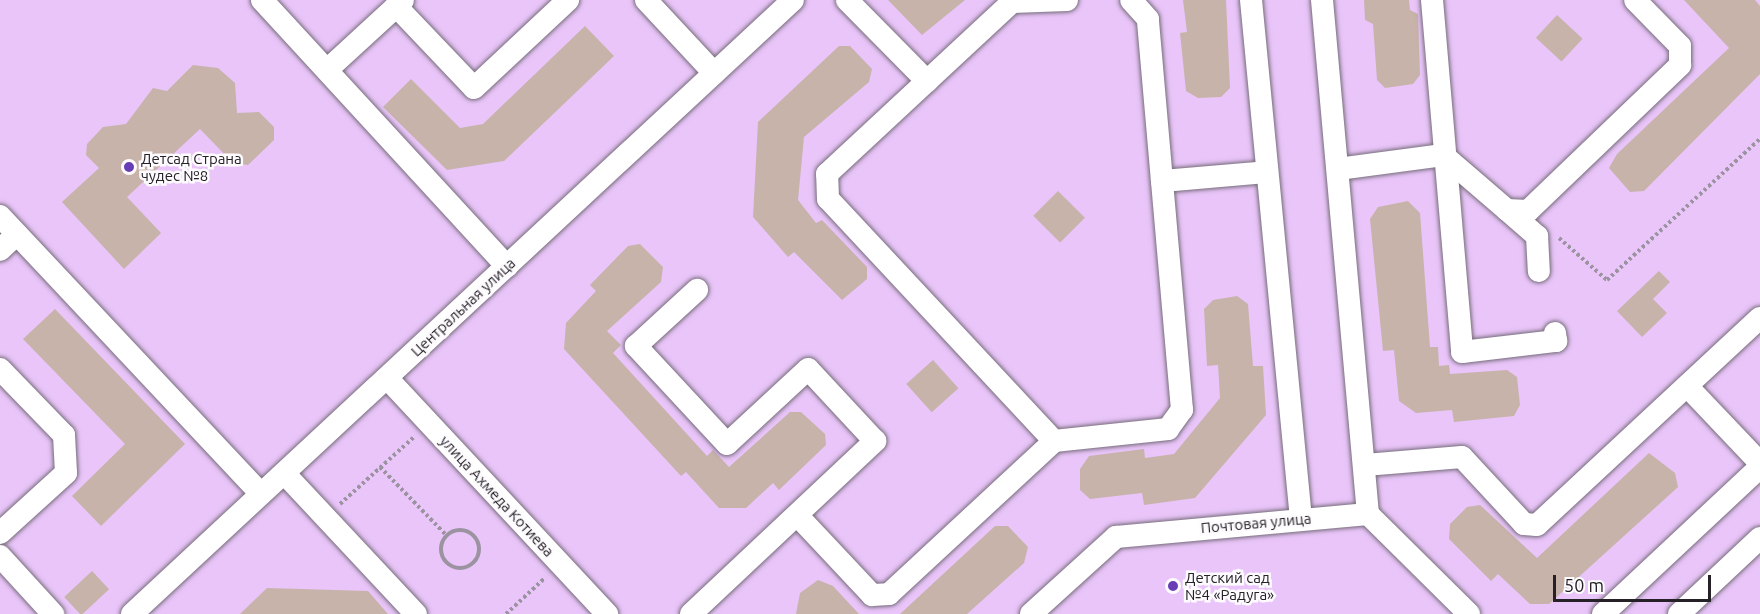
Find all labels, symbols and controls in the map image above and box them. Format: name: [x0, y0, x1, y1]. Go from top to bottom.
place label: Детсад Страна чудес №8: [141, 149, 242, 184]
marker: Детсад Страна чудес №8: [122, 160, 136, 174]
street label: Центральная улица: [407, 254, 519, 360]
street label: улица Ахмеда Котиева: [436, 432, 558, 560]
street label: Почтовая улица: [1200, 509, 1312, 537]
scale bar: [1556, 563, 1714, 601]
place label: Детский сад №4 «Радуга»: [1185, 568, 1274, 603]
text: 50 m: [1564, 575, 1604, 595]
marker: Детский сад №4 «Радуга»: [1166, 579, 1180, 593]

